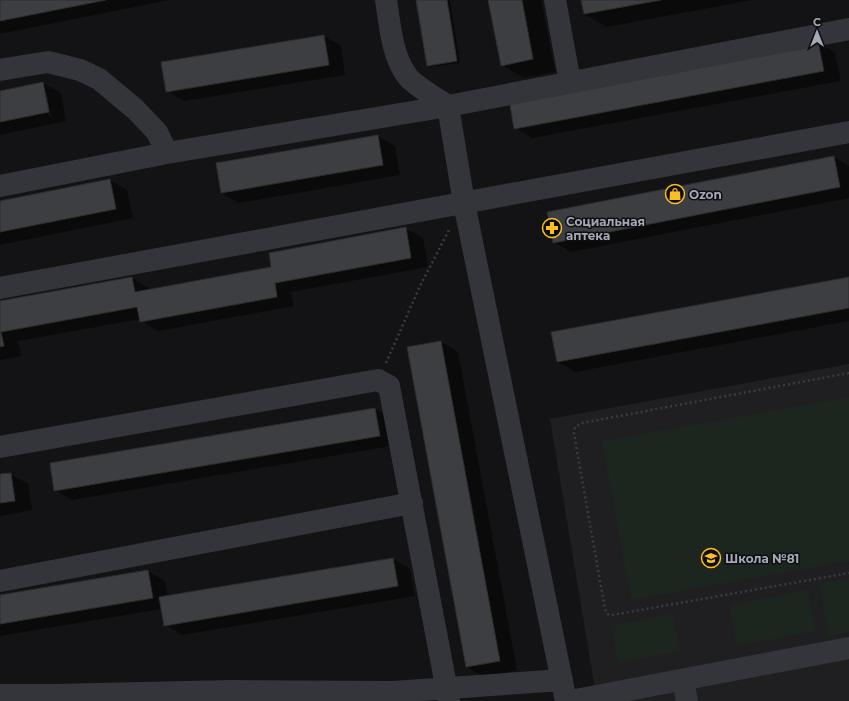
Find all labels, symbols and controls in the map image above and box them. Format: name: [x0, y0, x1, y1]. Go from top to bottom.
north arrow: [797, 12, 837, 52]
text: С: [813, 15, 821, 29]
shop icon: Ozon: [664, 183, 686, 205]
place label: Ozon: [689, 187, 722, 202]
place label: Социальная аптека: [566, 214, 645, 243]
pharmacy icon: Социальная аптека: [541, 217, 563, 239]
school or university icon: Школа №81: [700, 547, 722, 569]
place label: Школа №81: [725, 551, 799, 566]

